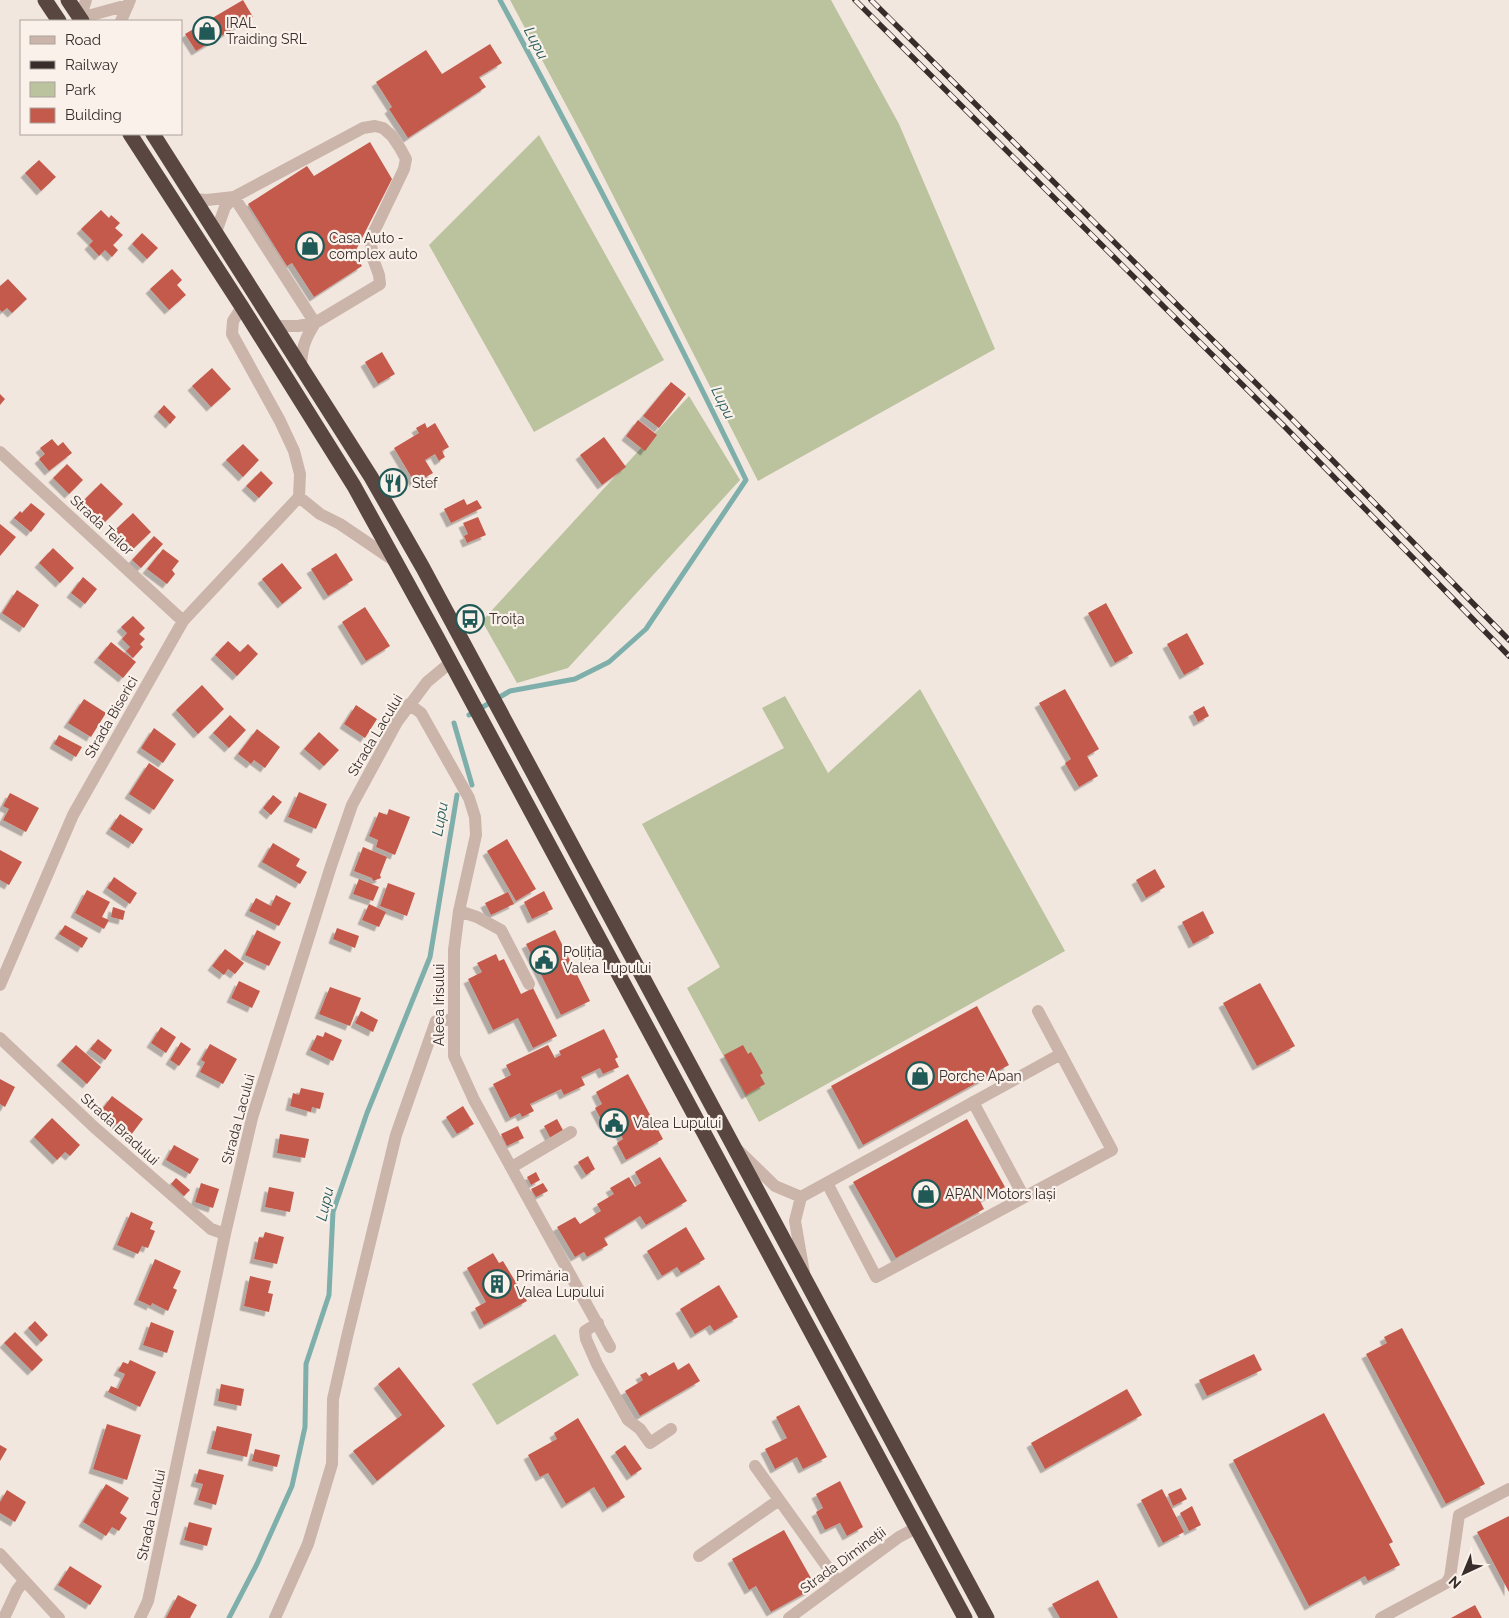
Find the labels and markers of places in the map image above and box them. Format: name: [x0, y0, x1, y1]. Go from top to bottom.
place label: IRAL Traiding SRL: [226, 15, 307, 47]
shop icon: IRAL Traiding SRL: [192, 16, 222, 46]
place label: Casa Auto - complex auto: [329, 230, 418, 262]
shop icon: Casa Auto - complex auto: [295, 231, 325, 261]
restaurant icon: Stef: [378, 468, 408, 498]
place label: Stef: [412, 475, 439, 491]
bus stop icon: Troița: [455, 604, 485, 634]
place label: Troița: [489, 611, 525, 627]
place label: Poliția Valea Lupului: [563, 944, 651, 976]
public building icon: Poliția Valea Lupului: [529, 945, 559, 975]
shop icon: Porche Apan: [905, 1061, 935, 1091]
place label: Porche Apan: [939, 1068, 1022, 1084]
public building icon: Valea Lupului: [599, 1108, 629, 1138]
place label: Valea Lupului: [633, 1115, 721, 1131]
shop icon: APAN Motors Iași: [911, 1179, 941, 1209]
place label: APAN Motors Iași: [945, 1186, 1056, 1202]
place label: Primăria Valea Lupului: [516, 1268, 604, 1300]
building icon: Primăria Valea Lupului: [482, 1269, 512, 1299]

